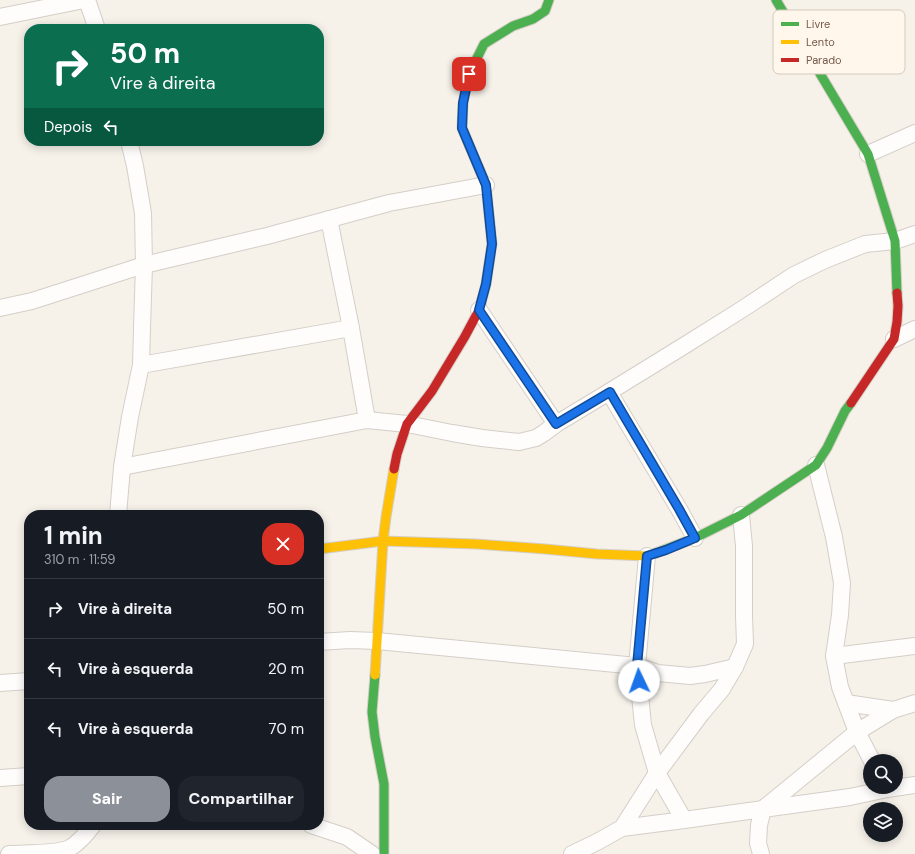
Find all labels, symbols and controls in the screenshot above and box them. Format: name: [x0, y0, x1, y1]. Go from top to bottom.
legend: [773, 10, 905, 74]
text: Livre: [806, 17, 830, 31]
text: 50 m: [110, 35, 180, 72]
text: Lento: [806, 35, 835, 49]
icon: right: [44, 40, 96, 92]
text: Parado: [806, 53, 842, 67]
pin: [452, 57, 486, 91]
icon: arrive: [458, 63, 480, 85]
text: Vire à direita: [110, 71, 216, 95]
icon: left: [100, 116, 122, 138]
text: Depois: [44, 117, 92, 137]
text: 1 min: [44, 520, 103, 551]
button: close: [262, 523, 304, 565]
text: 310 m · 11:59: [44, 551, 115, 568]
icon: right: [44, 598, 66, 620]
text: Vire à direita: [78, 599, 172, 619]
text: 50 m: [267, 599, 304, 619]
icon: left: [44, 658, 66, 680]
text: Vire à esquerda: [78, 659, 193, 679]
text: 20 m: [268, 659, 304, 679]
position arrow: [618, 660, 660, 702]
icon: left: [44, 718, 66, 740]
text: Vire à esquerda: [78, 719, 193, 739]
text: 70 m: [269, 719, 304, 739]
map controls: [863, 754, 903, 842]
button: search: [863, 754, 903, 794]
button: Sair: [44, 776, 170, 822]
button: Compartilhar: [178, 776, 304, 822]
button: layers: [863, 802, 903, 842]

